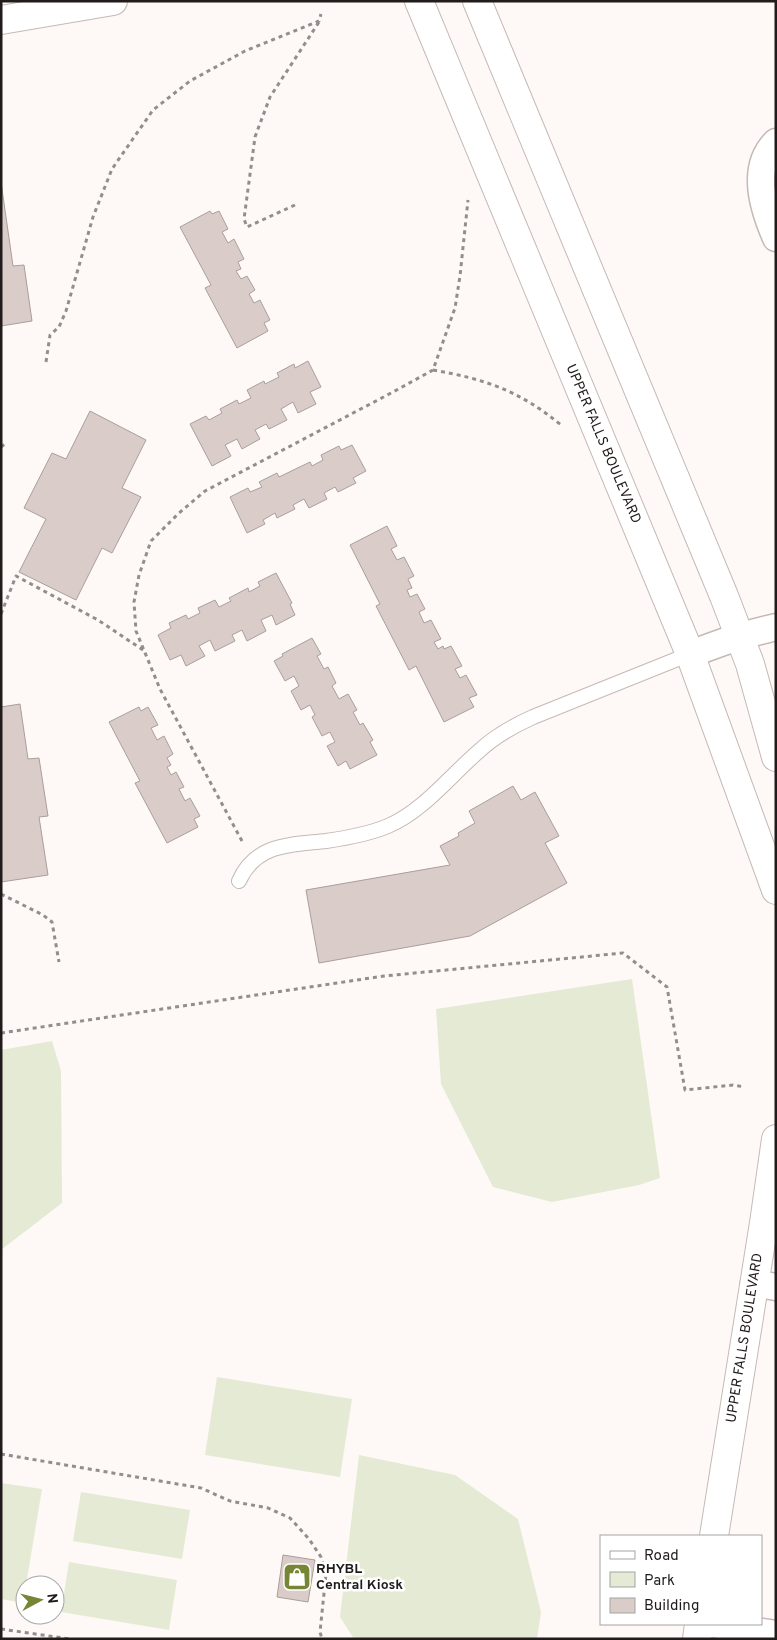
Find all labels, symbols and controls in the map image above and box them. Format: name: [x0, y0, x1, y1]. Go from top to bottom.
street label: UPPER FALLS BOULEVARD: [562, 362, 644, 526]
street label: UPPER FALLS BOULEVARD: [723, 1252, 767, 1424]
legend: [600, 1535, 762, 1625]
text: Road: [644, 1547, 679, 1566]
place label: RHYBL Central Kiosk: [316, 1561, 403, 1594]
shop icon: RHYBL Central Kiosk: [282, 1562, 312, 1592]
text: Park: [644, 1572, 675, 1591]
north arrow: [15, 1575, 65, 1625]
text: N: [42, 1593, 60, 1605]
text: Building: [644, 1597, 699, 1616]

